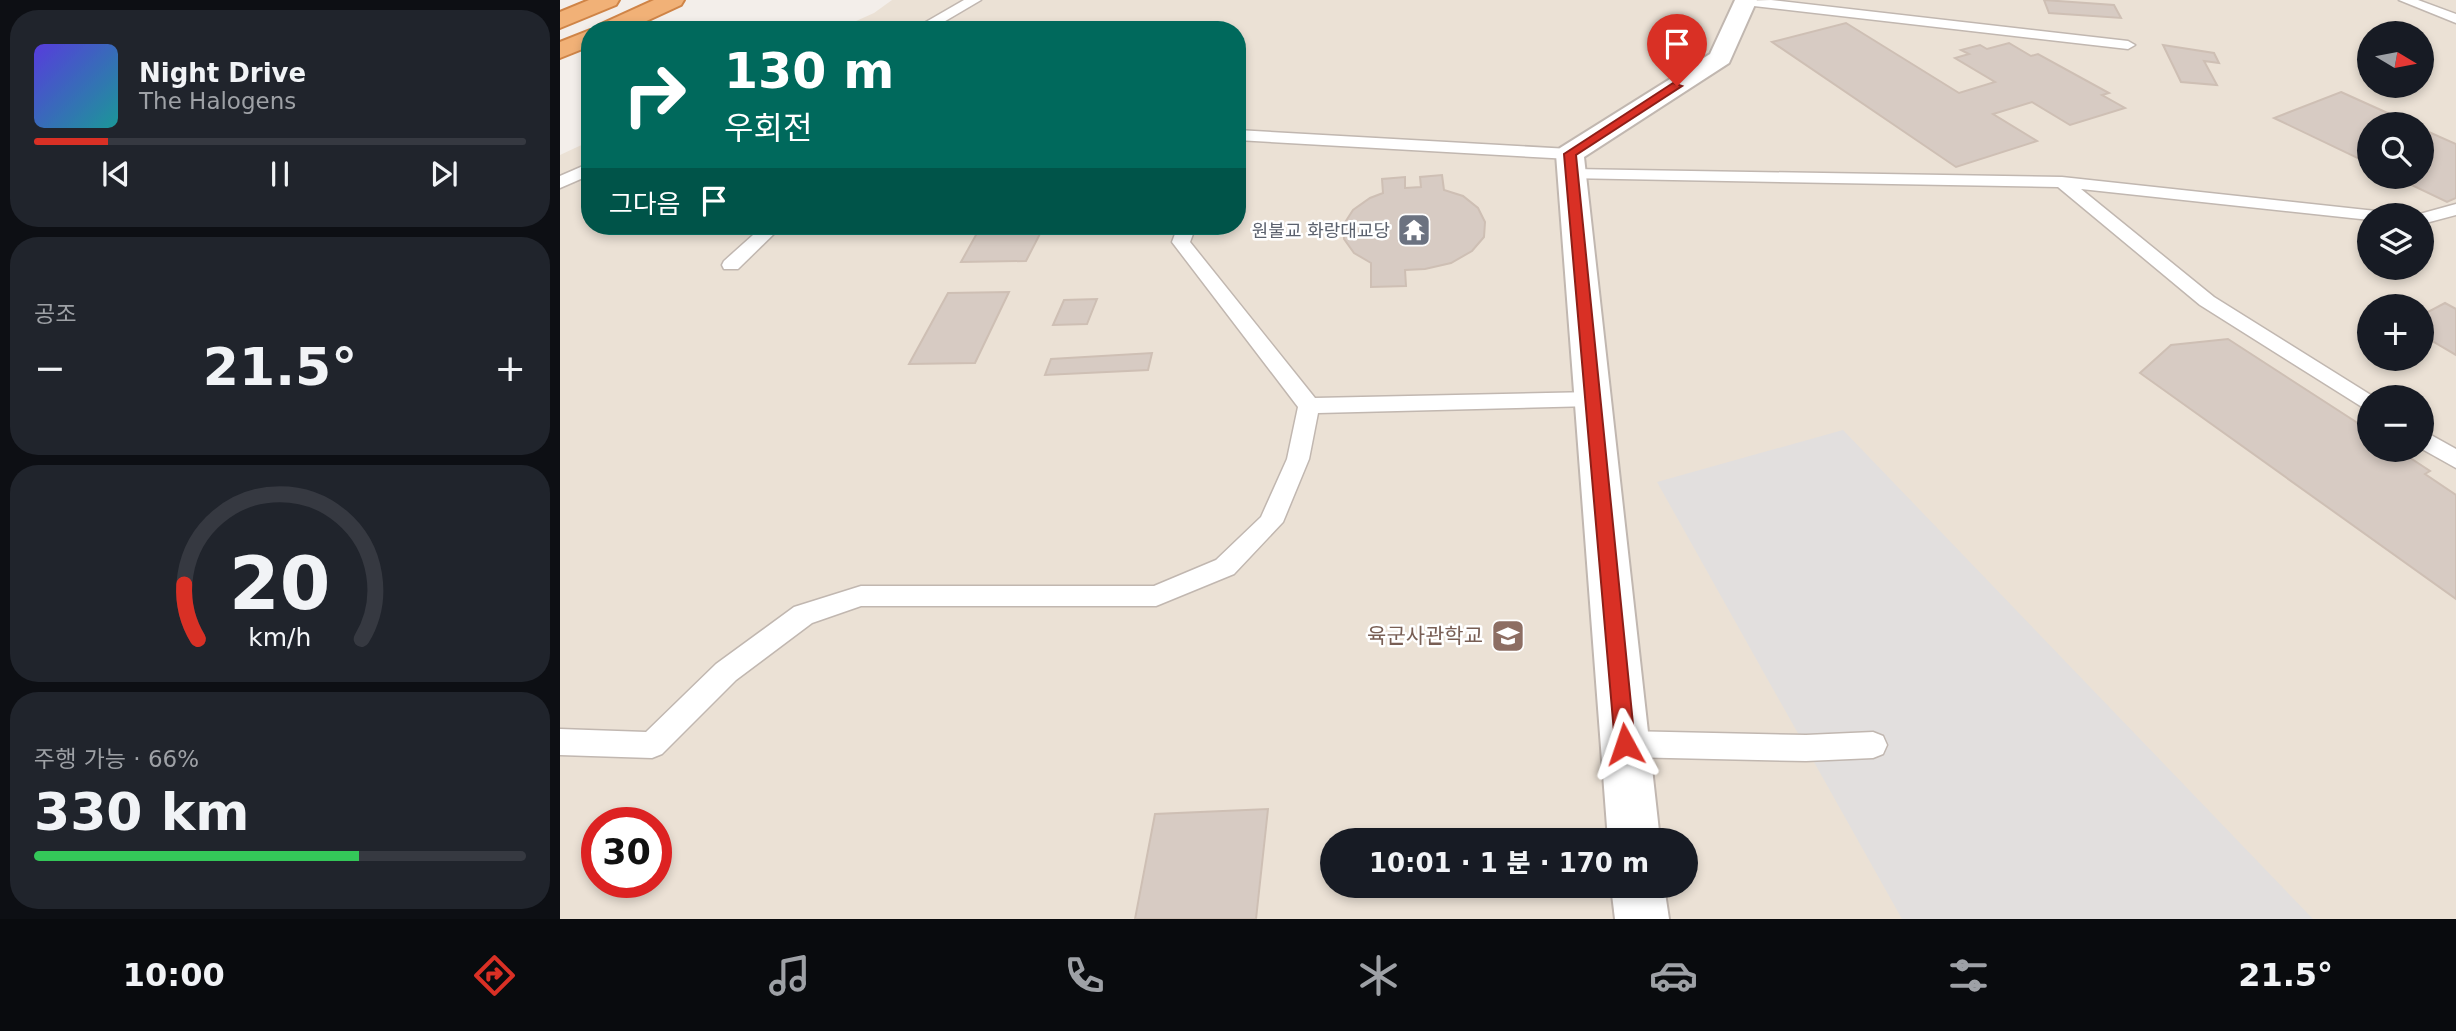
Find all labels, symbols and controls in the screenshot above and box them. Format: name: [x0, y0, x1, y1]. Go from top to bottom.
pin: [1647, 14, 1707, 86]
north arrow: [2357, 21, 2434, 98]
map controls: [2357, 21, 2434, 462]
icon: arrive: [1658, 25, 1696, 63]
text: 130 m: [724, 43, 894, 100]
icon: right: [609, 49, 700, 140]
text: Night Drive: [139, 58, 306, 88]
text: The Halogens: [139, 88, 296, 114]
text: 우회전: [724, 109, 812, 147]
button: search: [2357, 112, 2434, 189]
icon: previous: [97, 155, 135, 193]
icon: pause: [261, 155, 299, 193]
icon: next: [425, 155, 463, 193]
icon: arrive: [695, 182, 733, 220]
text: 그다음: [609, 189, 681, 219]
button: layers: [2357, 203, 2434, 280]
temple icon: 원불교 화랑대교당: [1395, 211, 1433, 249]
place label: 원불교 화랑대교당: [1252, 220, 1390, 241]
button: +: [2357, 294, 2434, 371]
text: 공조: [34, 301, 76, 327]
text: 21.5°: [203, 337, 357, 397]
text: −: [34, 346, 66, 390]
text: +: [494, 346, 526, 390]
button: −: [2357, 385, 2434, 462]
text: 20: [229, 542, 331, 627]
school or university icon: 육군사관학교: [1489, 617, 1527, 655]
text: km/h: [248, 623, 312, 652]
place label: 육군사관학교: [1367, 624, 1483, 648]
position arrow: [1588, 707, 1662, 781]
text: 주행 가능 · 66%: [34, 746, 199, 772]
text: 330 km: [34, 782, 249, 842]
speed limit sign: 30: [581, 807, 672, 898]
text: 10:01 · 1 분 · 170 m: [1369, 848, 1649, 878]
icon: directions: [470, 951, 519, 1000]
icon: music: [765, 951, 814, 1000]
icon: phone: [1060, 951, 1109, 1000]
icon: climate: [1354, 951, 1403, 1000]
icon: car: [1649, 951, 1698, 1000]
icon: filters: [1944, 951, 1993, 1000]
text: 10:00: [123, 956, 225, 994]
text: 21.5°: [2238, 956, 2333, 994]

